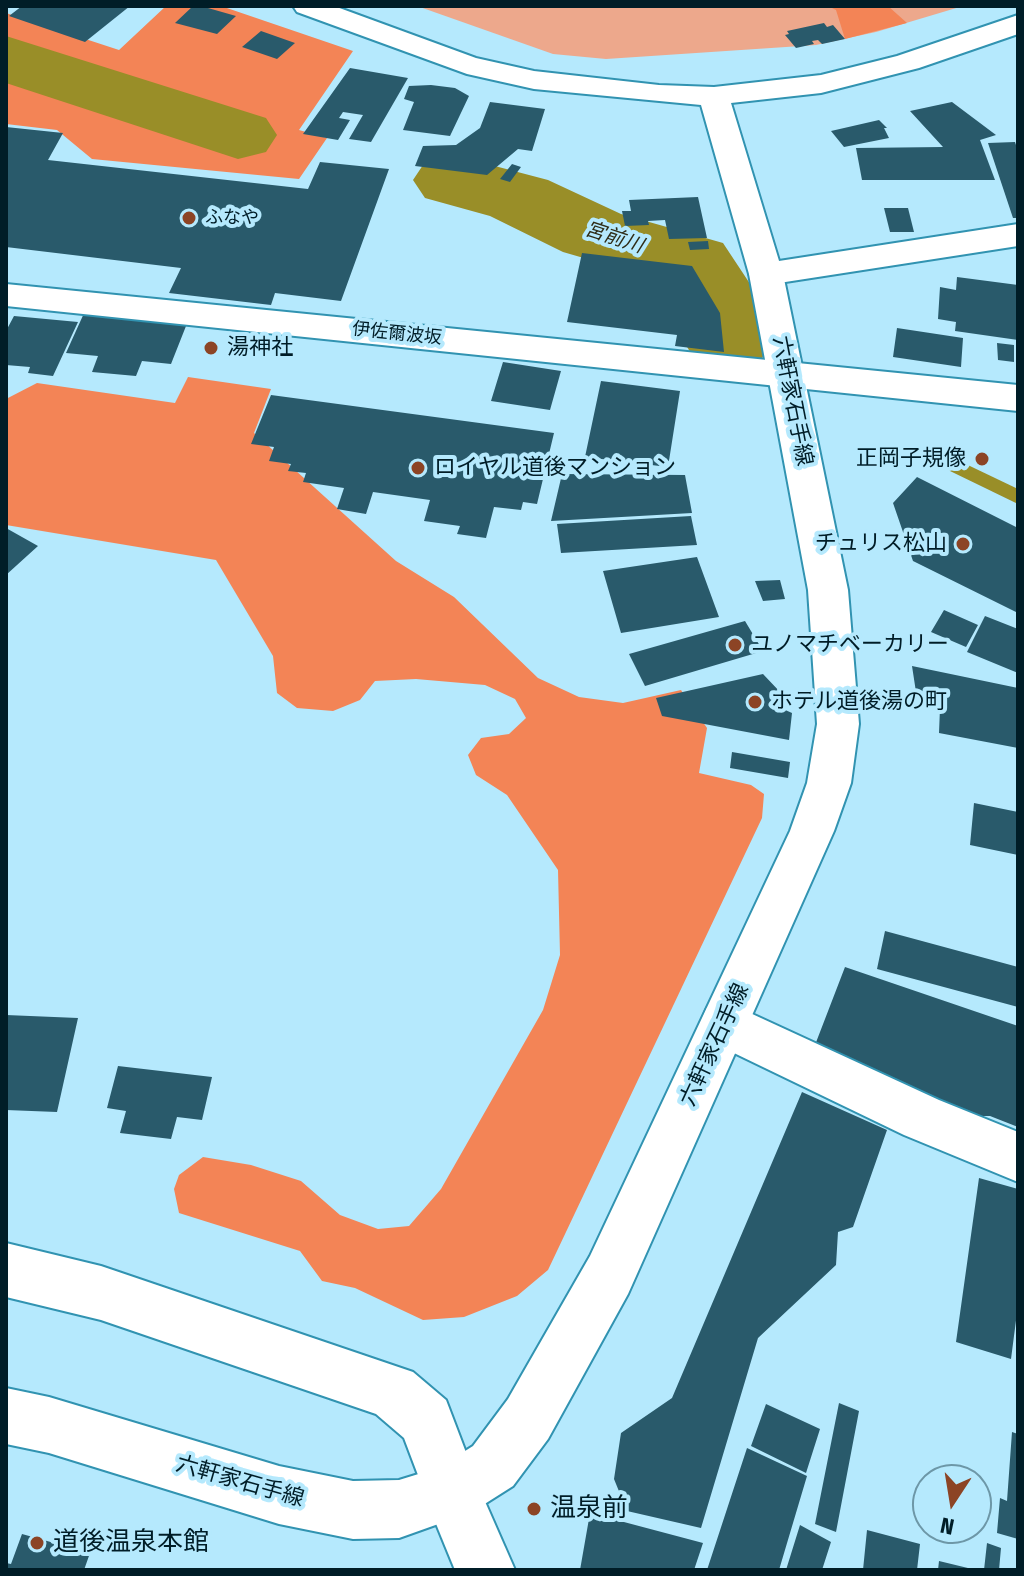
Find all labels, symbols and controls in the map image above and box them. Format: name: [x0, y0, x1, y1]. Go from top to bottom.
place label: ふなや: [205, 207, 259, 229]
marker: ふなや: [180, 209, 198, 227]
water label: 宮前川: [582, 217, 646, 259]
street label: 伊佐爾波坂: [351, 319, 443, 349]
street label: 六軒家石手線: [766, 334, 818, 468]
place label: 湯神社: [227, 335, 293, 361]
marker: 湯神社: [202, 339, 220, 357]
place label: 正岡子規像: [856, 446, 966, 472]
marker: 正岡子規像: [973, 450, 991, 468]
place label: ロイヤル道後マンション: [434, 455, 676, 481]
marker: ロイヤル道後マンション: [409, 459, 427, 477]
place label: チュリス松山: [815, 531, 947, 557]
marker: チュリス松山: [954, 535, 972, 553]
place label: ユノマチベーカリー: [751, 632, 949, 658]
marker: ユノマチベーカリー: [726, 636, 744, 654]
place label: ホテル道後湯の町: [771, 689, 947, 715]
marker: ホテル道後湯の町: [746, 693, 764, 711]
street label: 六軒家石手線: [675, 980, 755, 1110]
street label: 六軒家石手線: [173, 1451, 307, 1513]
north arrow: [912, 1464, 992, 1544]
place label: 温泉前: [550, 1493, 628, 1525]
marker: 温泉前: [525, 1500, 543, 1518]
text: N: [938, 1511, 957, 1541]
place label: 道後温泉本館: [53, 1527, 209, 1559]
marker: 道後温泉本館: [28, 1534, 46, 1552]

